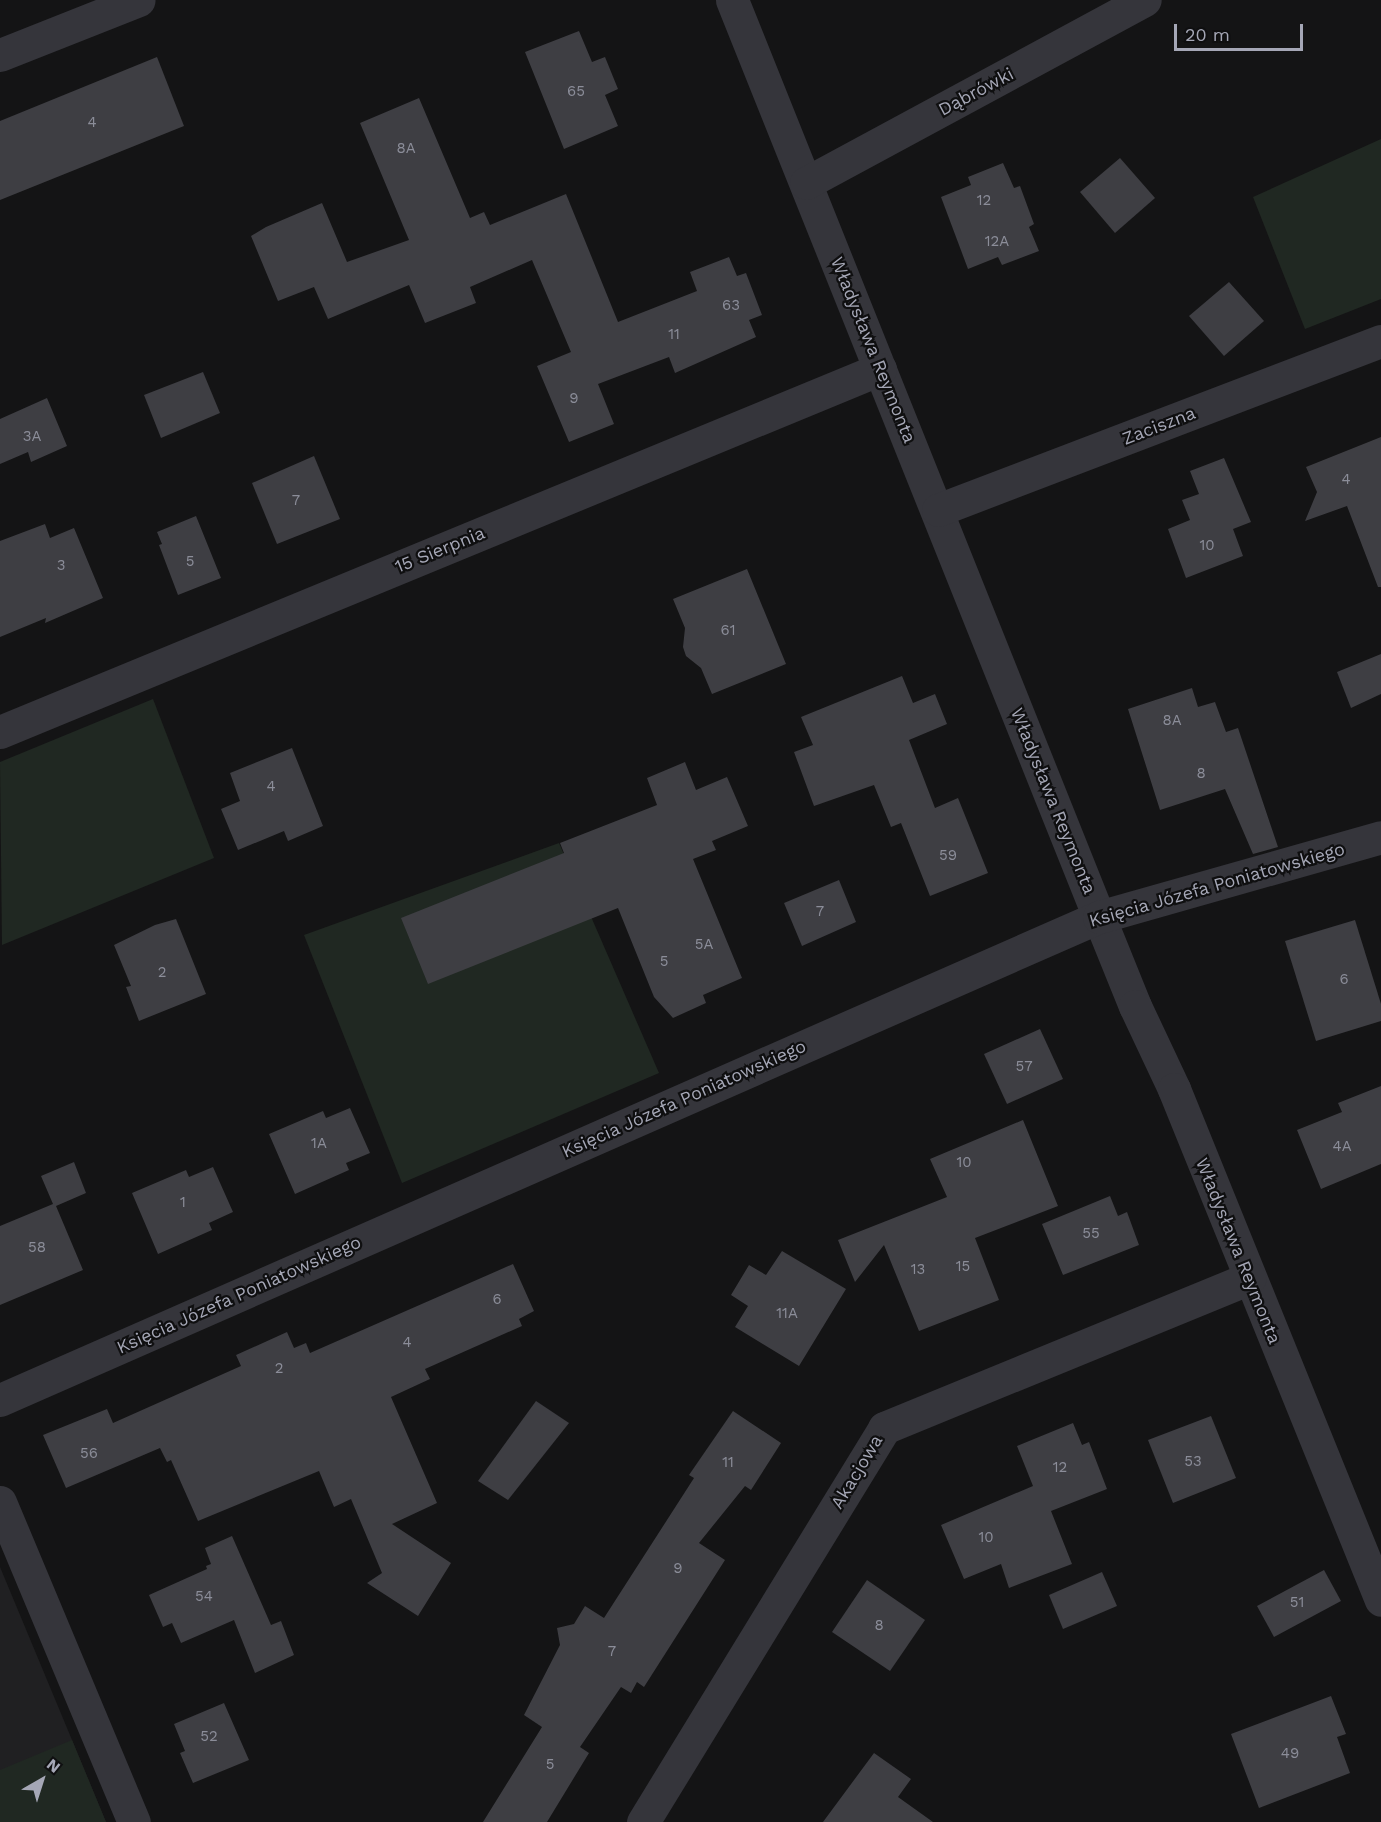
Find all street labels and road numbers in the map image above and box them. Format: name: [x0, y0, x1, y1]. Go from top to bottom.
street label: Dąbrówki: [935, 63, 1017, 121]
street label: Władysława Reymonta: [826, 254, 920, 446]
street label: Zaciszna: [1119, 402, 1199, 450]
street label: 15 Sierpnia: [392, 522, 488, 578]
street label: Władysława Reymonta: [1006, 705, 1100, 897]
street label: Księcia Józefa Poniatowskiego: [1086, 838, 1348, 932]
street label: Księcia Józefa Poniatowskiego: [558, 1035, 810, 1163]
street label: Władysława Reymonta: [1191, 1155, 1285, 1347]
street label: Księcia Józefa Poniatowskiego: [113, 1231, 365, 1359]
street label: Akacjowa: [826, 1431, 888, 1513]

